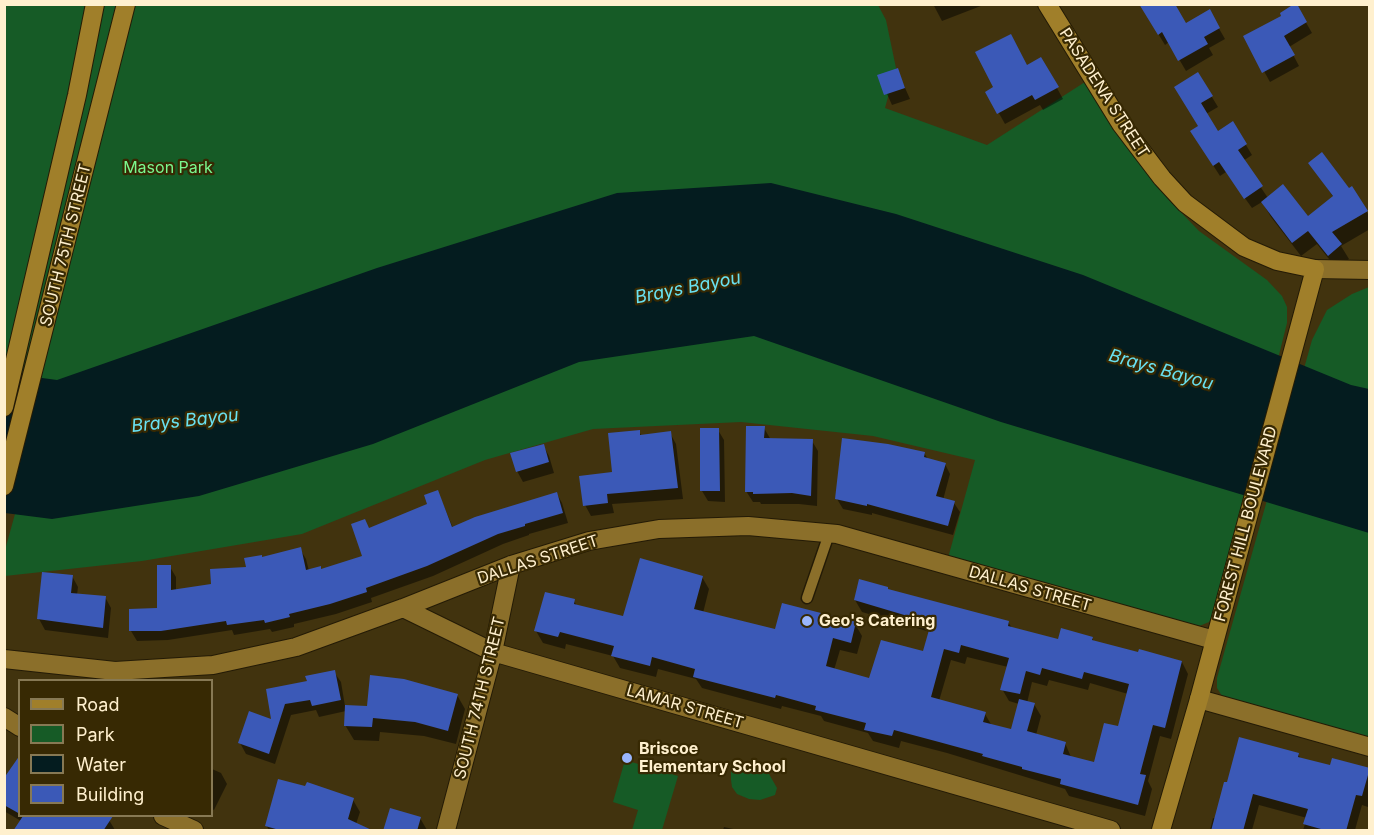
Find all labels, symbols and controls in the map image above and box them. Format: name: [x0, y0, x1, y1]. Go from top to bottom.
street label: PASADENA STREET: [1055, 25, 1153, 161]
park label: Mason Park: [123, 158, 213, 178]
street label: SOUTH 75TH STREET: [36, 162, 96, 328]
water label: Brays Bayou: [633, 267, 743, 309]
water label: Brays Bayou: [1106, 345, 1216, 395]
water label: Brays Bayou: [130, 405, 240, 437]
street label: FOREST HILL BOULEVARD: [1211, 424, 1281, 624]
street label: DALLAS STREET: [475, 531, 601, 589]
street label: DALLAS STREET: [967, 562, 1093, 616]
place label: Geo's Catering: [819, 611, 935, 631]
marker: Geo's Catering: [800, 614, 814, 628]
street label: SOUTH 74TH STREET: [451, 615, 509, 781]
legend: [18, 679, 213, 817]
street label: LAMAR STREET: [624, 681, 746, 733]
text: Road: [76, 694, 119, 715]
text: Park: [76, 724, 115, 745]
place label: Briscoe Elementary School: [639, 739, 786, 777]
marker: Briscoe Elementary School: [620, 751, 634, 765]
text: Water: [76, 754, 126, 775]
text: Building: [76, 784, 144, 805]

